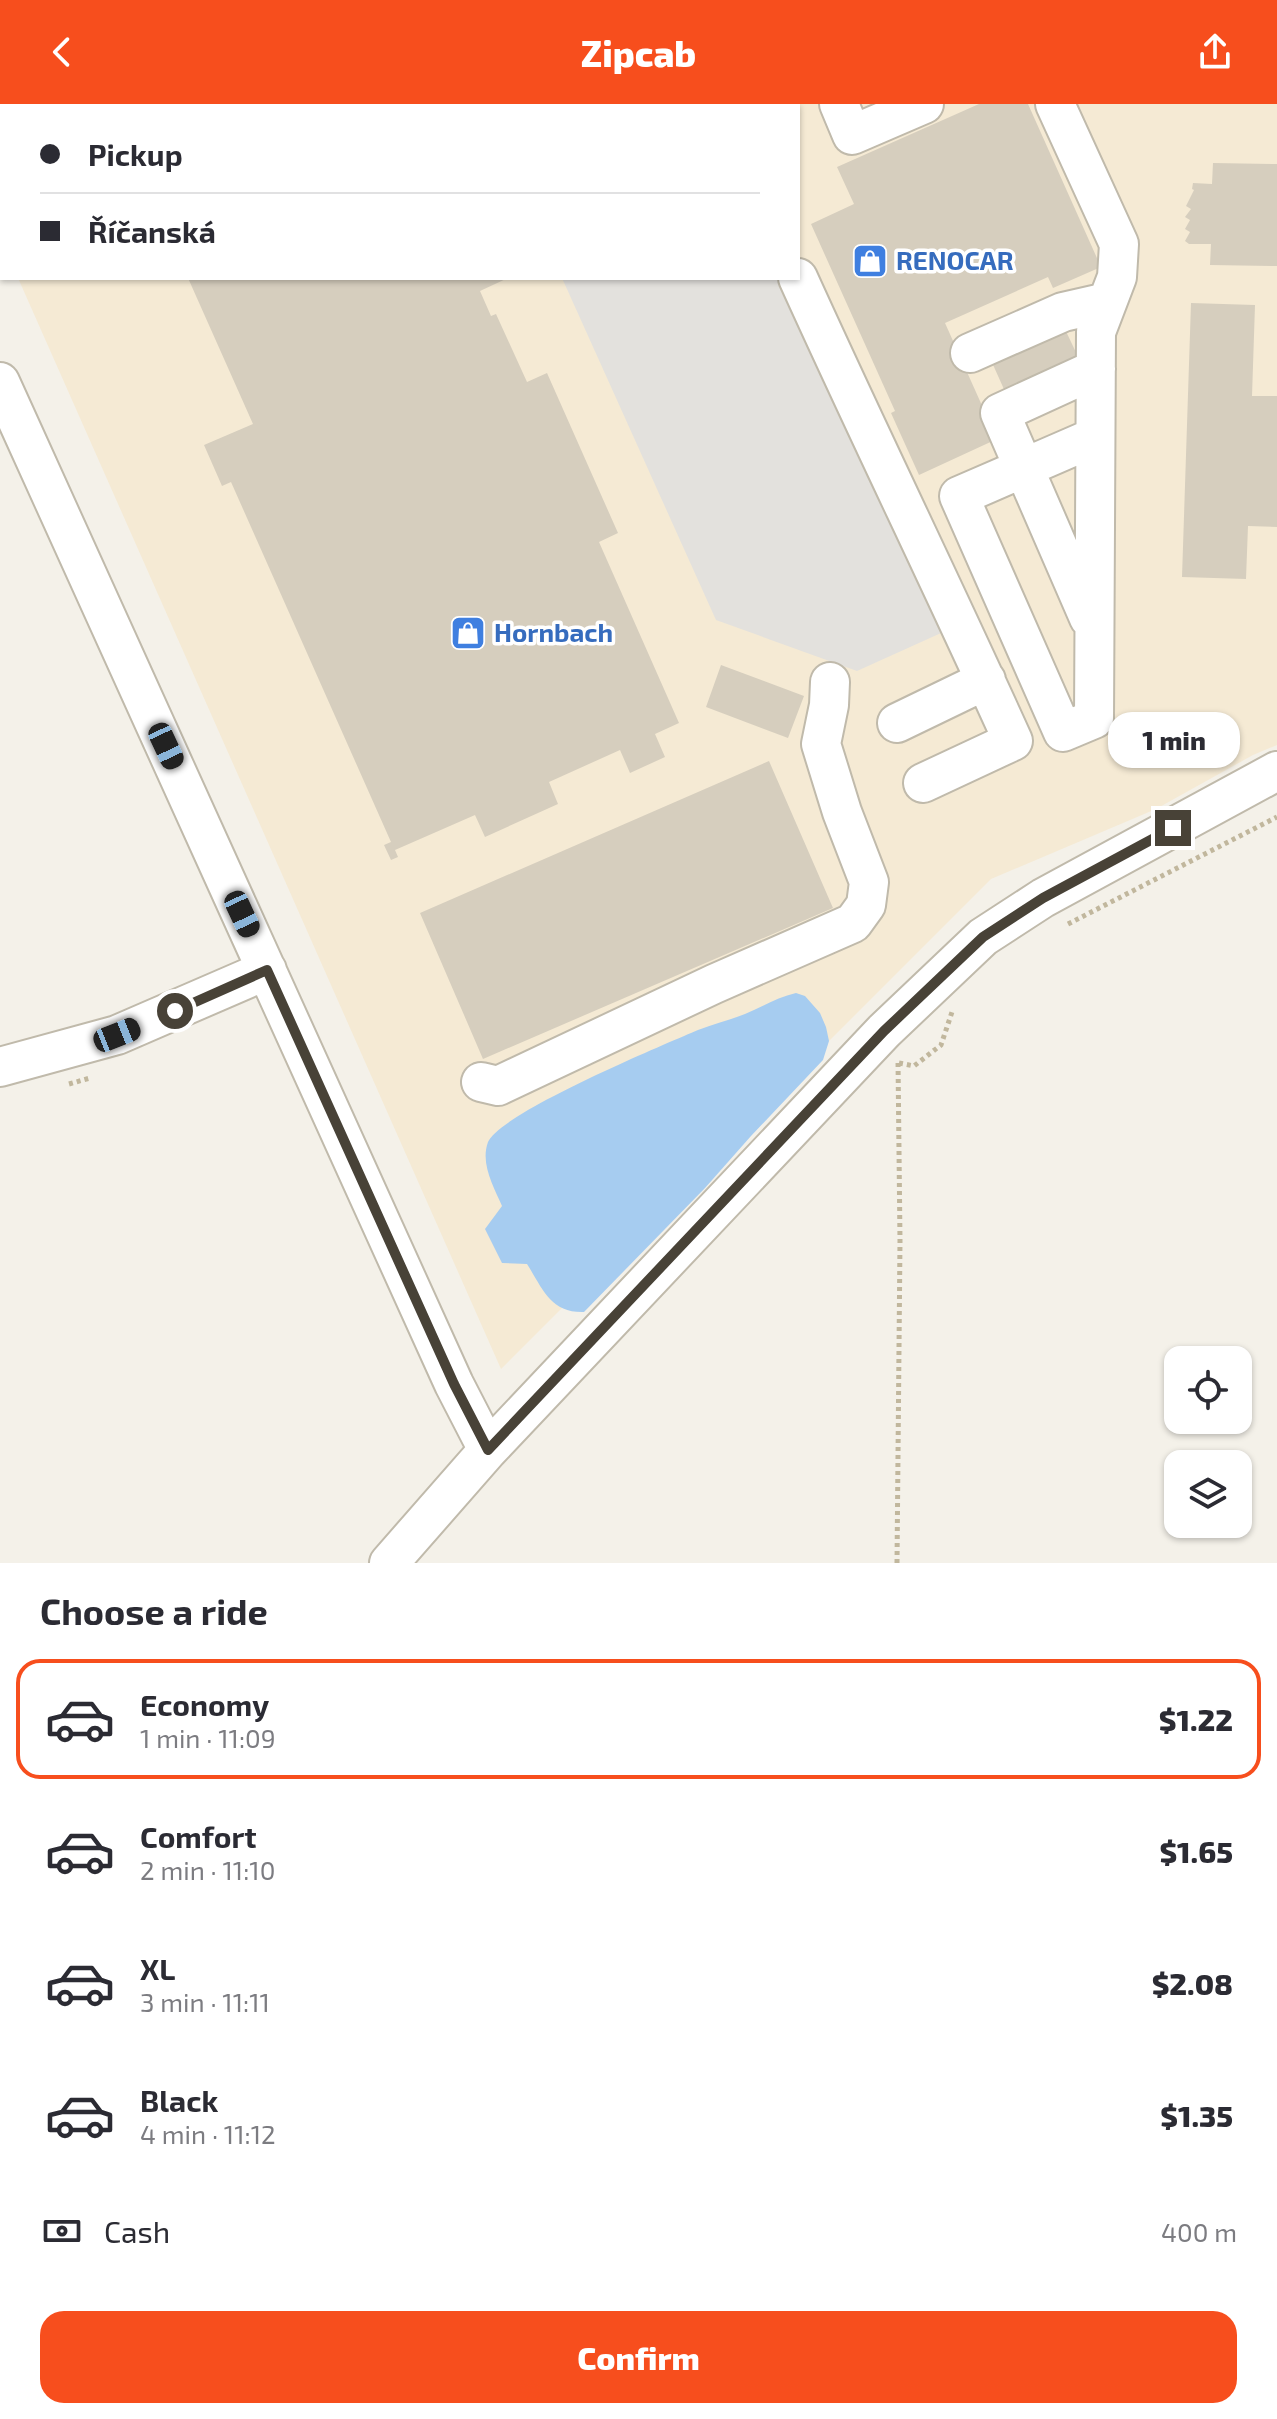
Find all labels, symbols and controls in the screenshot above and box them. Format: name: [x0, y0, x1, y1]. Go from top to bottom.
icon: back: [40, 30, 84, 74]
icon: share: [1193, 30, 1237, 74]
text: Zipcab: [581, 31, 696, 74]
text: Pickup: [88, 136, 183, 172]
text: Říčanská: [88, 213, 216, 249]
shop icon: RENOCAR: [851, 242, 889, 280]
place label: RENOCAR: [896, 244, 1014, 275]
shop icon: Hornbach: [449, 614, 487, 652]
place label: Hornbach: [494, 616, 613, 647]
callout: 1 min: [1107, 712, 1239, 768]
car: [145, 719, 187, 773]
text: 1 min: [1142, 724, 1206, 755]
route end: [1155, 810, 1191, 846]
car: [221, 887, 263, 941]
route start: [157, 993, 193, 1029]
car: [90, 1015, 144, 1055]
map controls: [1164, 1346, 1252, 1538]
button: locate: [1164, 1346, 1252, 1434]
button: layers: [1164, 1450, 1252, 1538]
text: Choose a ride: [40, 1589, 268, 1632]
icon: car: [44, 1683, 116, 1755]
text: Economy: [140, 1686, 269, 1722]
text: $1.22: [1159, 1701, 1233, 1737]
text: 1 min · 11:09: [140, 1722, 276, 1753]
icon: car: [44, 1815, 116, 1887]
text: Comfort: [140, 1818, 257, 1854]
text: $1.65: [1159, 1833, 1233, 1869]
text: 2 min · 11:10: [140, 1854, 275, 1885]
icon: car: [44, 1947, 116, 2019]
text: XL: [140, 1950, 175, 1986]
text: $2.08: [1152, 1965, 1233, 2001]
text: 3 min · 11:11: [140, 1986, 270, 2017]
icon: car: [44, 2079, 116, 2151]
text: Black: [140, 2082, 218, 2118]
text: $1.35: [1160, 2097, 1233, 2133]
text: 4 min · 11:12: [140, 2118, 276, 2149]
icon: cash: [40, 2209, 84, 2253]
text: Cash: [104, 2213, 170, 2249]
text: 400 m: [1161, 2216, 1237, 2247]
button: Confirm: [40, 2311, 1237, 2403]

